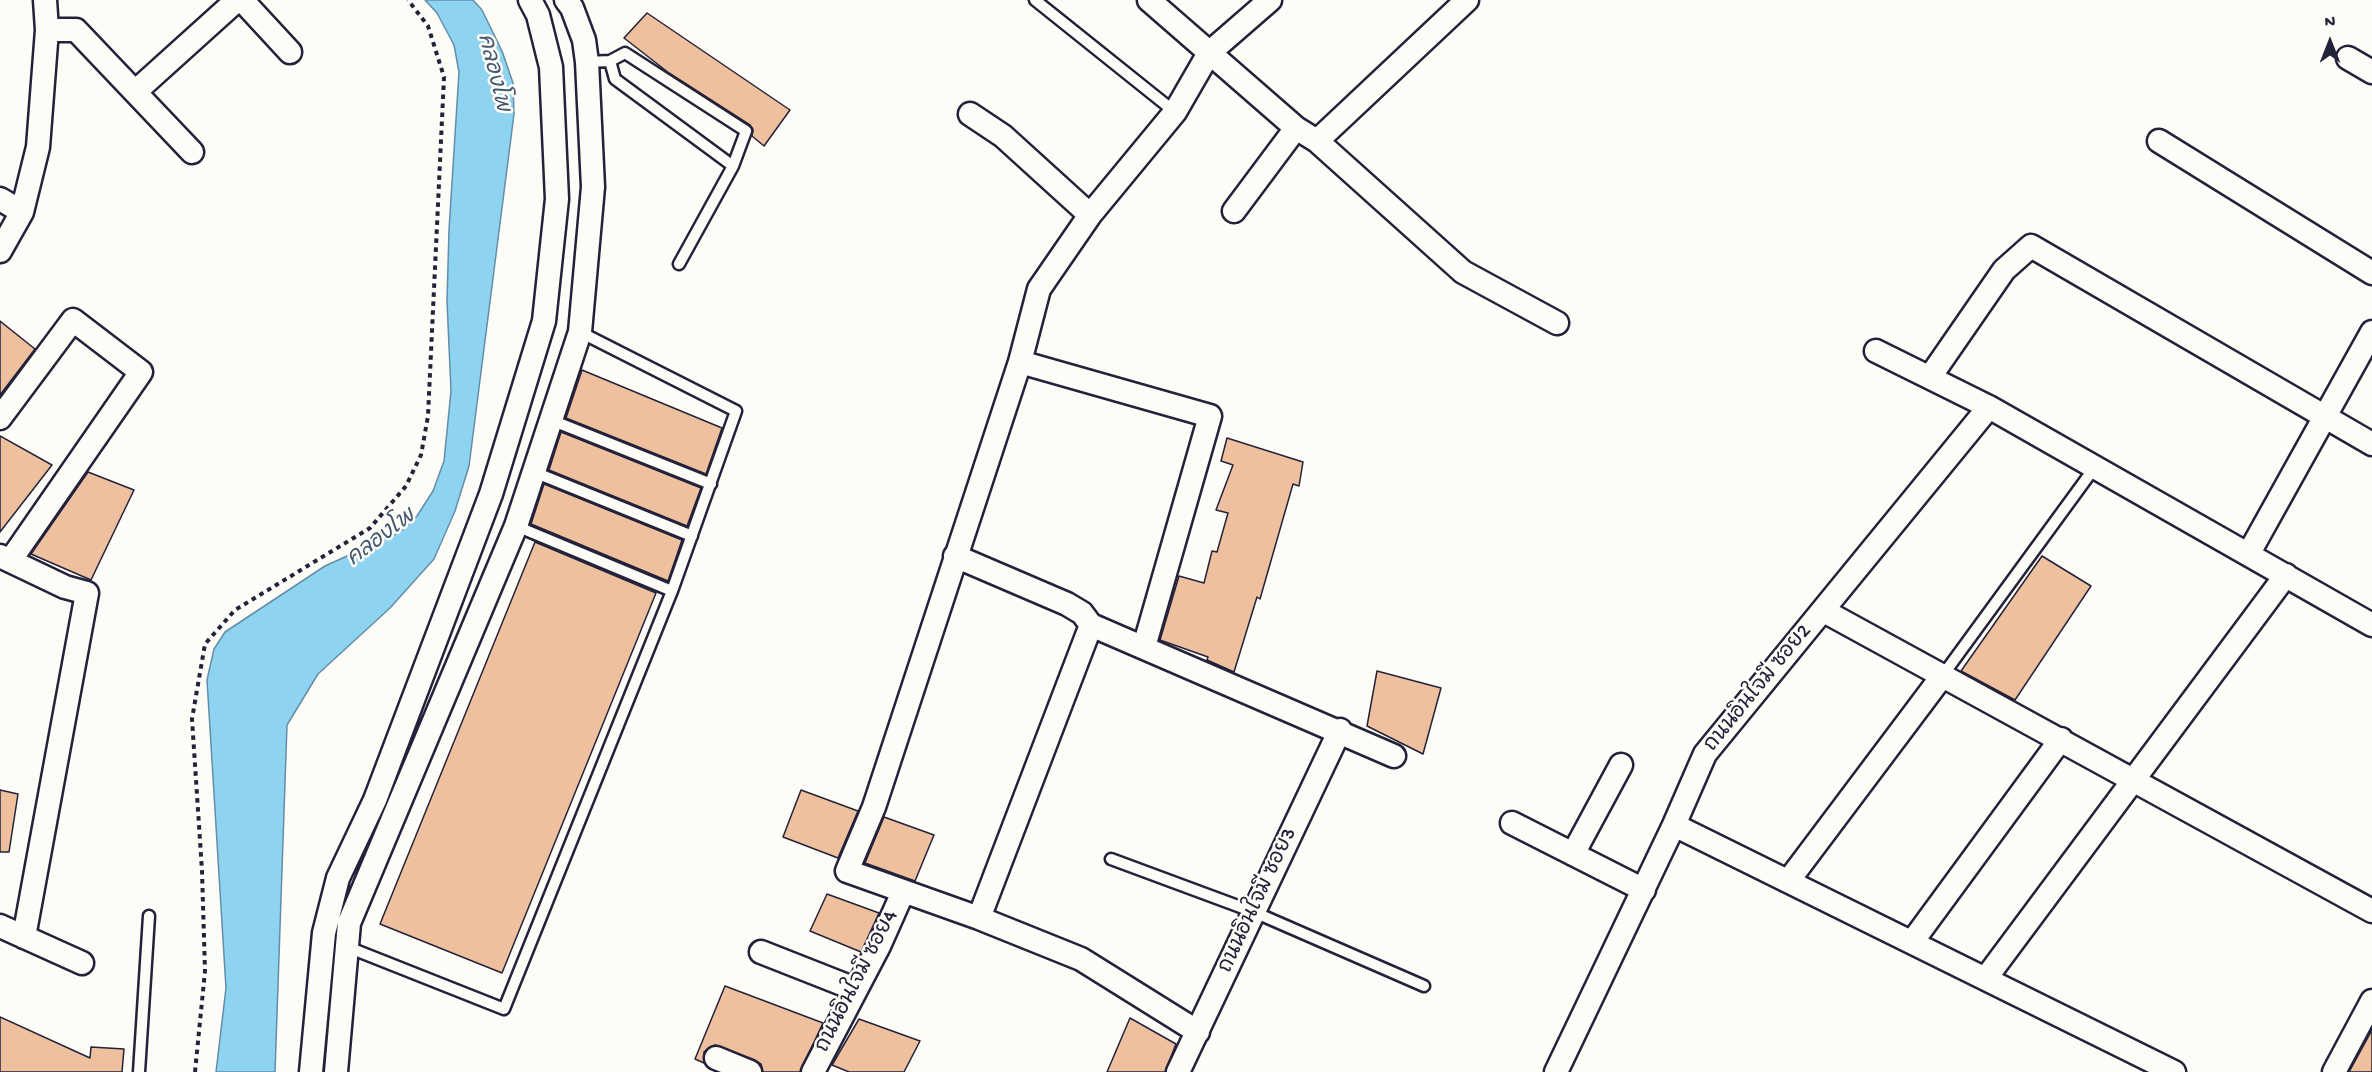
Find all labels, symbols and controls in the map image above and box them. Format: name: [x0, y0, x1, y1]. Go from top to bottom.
north arrow: [2300, 12, 2360, 72]
text: N: [2325, 14, 2335, 33]
water label: คลองโพ: [470, 31, 514, 115]
water label: คลองโพ: [342, 505, 422, 573]
street label: ถนนอินใจมี ซอย2: [1700, 620, 1818, 758]
street label: ถนนอินใจมี ซอย3: [1214, 824, 1304, 978]
street label: ถนนอินใจมี ซอย4: [811, 907, 905, 1057]

